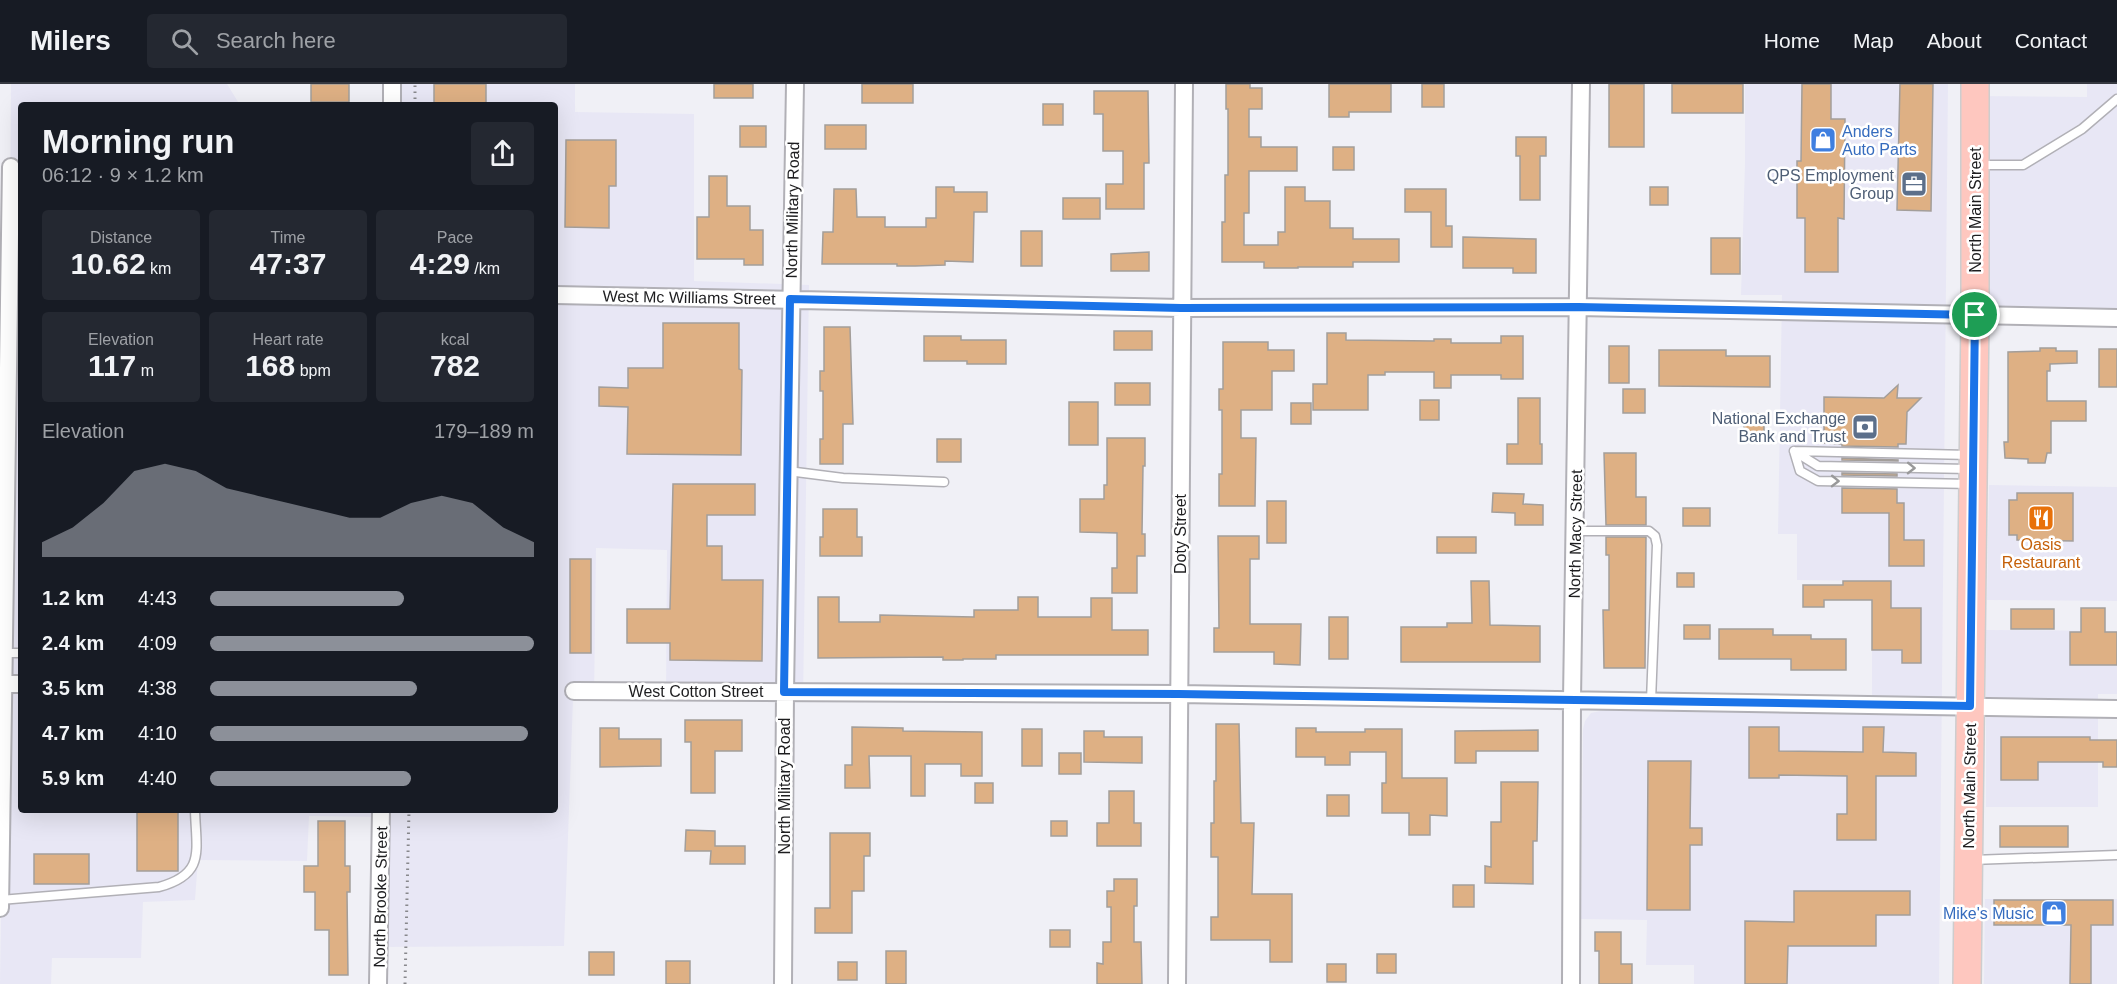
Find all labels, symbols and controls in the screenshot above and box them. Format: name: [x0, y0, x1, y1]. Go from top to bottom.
search box: [147, 14, 567, 68]
text: Milers: [30, 25, 111, 56]
icon: search: [168, 25, 201, 58]
text: Search here: [216, 28, 336, 53]
text: Home: [1764, 29, 1820, 52]
text: Map: [1853, 29, 1894, 52]
text: About: [1927, 29, 1982, 52]
text: Contact: [2015, 29, 2087, 52]
button: share: [471, 122, 534, 185]
text: Morning run: [42, 123, 234, 160]
place label: Anders Auto Parts: [1842, 123, 1917, 158]
shop icon: Anders Auto Parts: [1808, 125, 1838, 155]
street label: North Military Road: [783, 141, 802, 279]
street label: North Main Street: [1967, 147, 1984, 273]
text: 06:12 · 9 × 1.2 km: [42, 164, 204, 186]
place label: QPS Employment Group: [1767, 167, 1895, 202]
office icon: QPS Employment Group: [1899, 169, 1929, 199]
text: Distance: [90, 229, 152, 246]
text: Time: [271, 229, 305, 246]
text: Pace: [437, 229, 473, 246]
text: 10.62: [71, 247, 146, 280]
text: 47:37: [250, 247, 326, 280]
text: 4:29: [410, 247, 470, 280]
text: km: [146, 260, 171, 277]
text: /km: [470, 260, 500, 277]
street label: West Mc Williams Street: [602, 287, 776, 308]
pin: [1949, 289, 2000, 340]
icon: arrive: [1958, 298, 1991, 331]
text: Elevation: [88, 331, 154, 348]
text: Heart rate: [252, 331, 324, 348]
text: kcal: [441, 331, 469, 348]
text: 117: [88, 349, 136, 382]
text: 168: [245, 349, 295, 382]
text: 782: [430, 349, 480, 382]
text: m: [136, 362, 154, 379]
text: bpm: [295, 362, 331, 379]
place label: National Exchange Bank and Trust: [1712, 410, 1847, 445]
bank icon: National Exchange Bank and Trust: [1850, 412, 1880, 442]
text: Elevation: [42, 420, 124, 442]
text: 179–189 m: [434, 420, 534, 442]
one-way arrow: [1907, 461, 1916, 474]
street label: North Macy Street: [1566, 469, 1585, 599]
one-way arrow: [1830, 475, 1839, 488]
street label: Doty Street: [1172, 493, 1189, 574]
restaurant icon: Oasis Restaurant: [2026, 503, 2056, 533]
place label: Oasis Restaurant: [2002, 536, 2081, 571]
text: 1.2 km: [42, 587, 104, 609]
text: 4:43: [138, 587, 177, 609]
text: 2.4 km: [42, 632, 104, 654]
text: 4:09: [138, 632, 177, 654]
text: 3.5 km: [42, 677, 104, 699]
text: 4:38: [138, 677, 177, 699]
street label: West Cotton Street: [629, 683, 764, 700]
street label: North Military Road: [776, 718, 793, 854]
text: 4.7 km: [42, 722, 104, 744]
text: 4:10: [138, 722, 177, 744]
street label: North Main Street: [1960, 723, 1979, 849]
text: 5.9 km: [42, 767, 104, 789]
text: 4:40: [138, 767, 177, 789]
street label: North Brooke Street: [371, 826, 390, 968]
shop icon: Mike's Music: [2039, 898, 2069, 928]
place label: Mike's Music: [1943, 905, 2034, 922]

